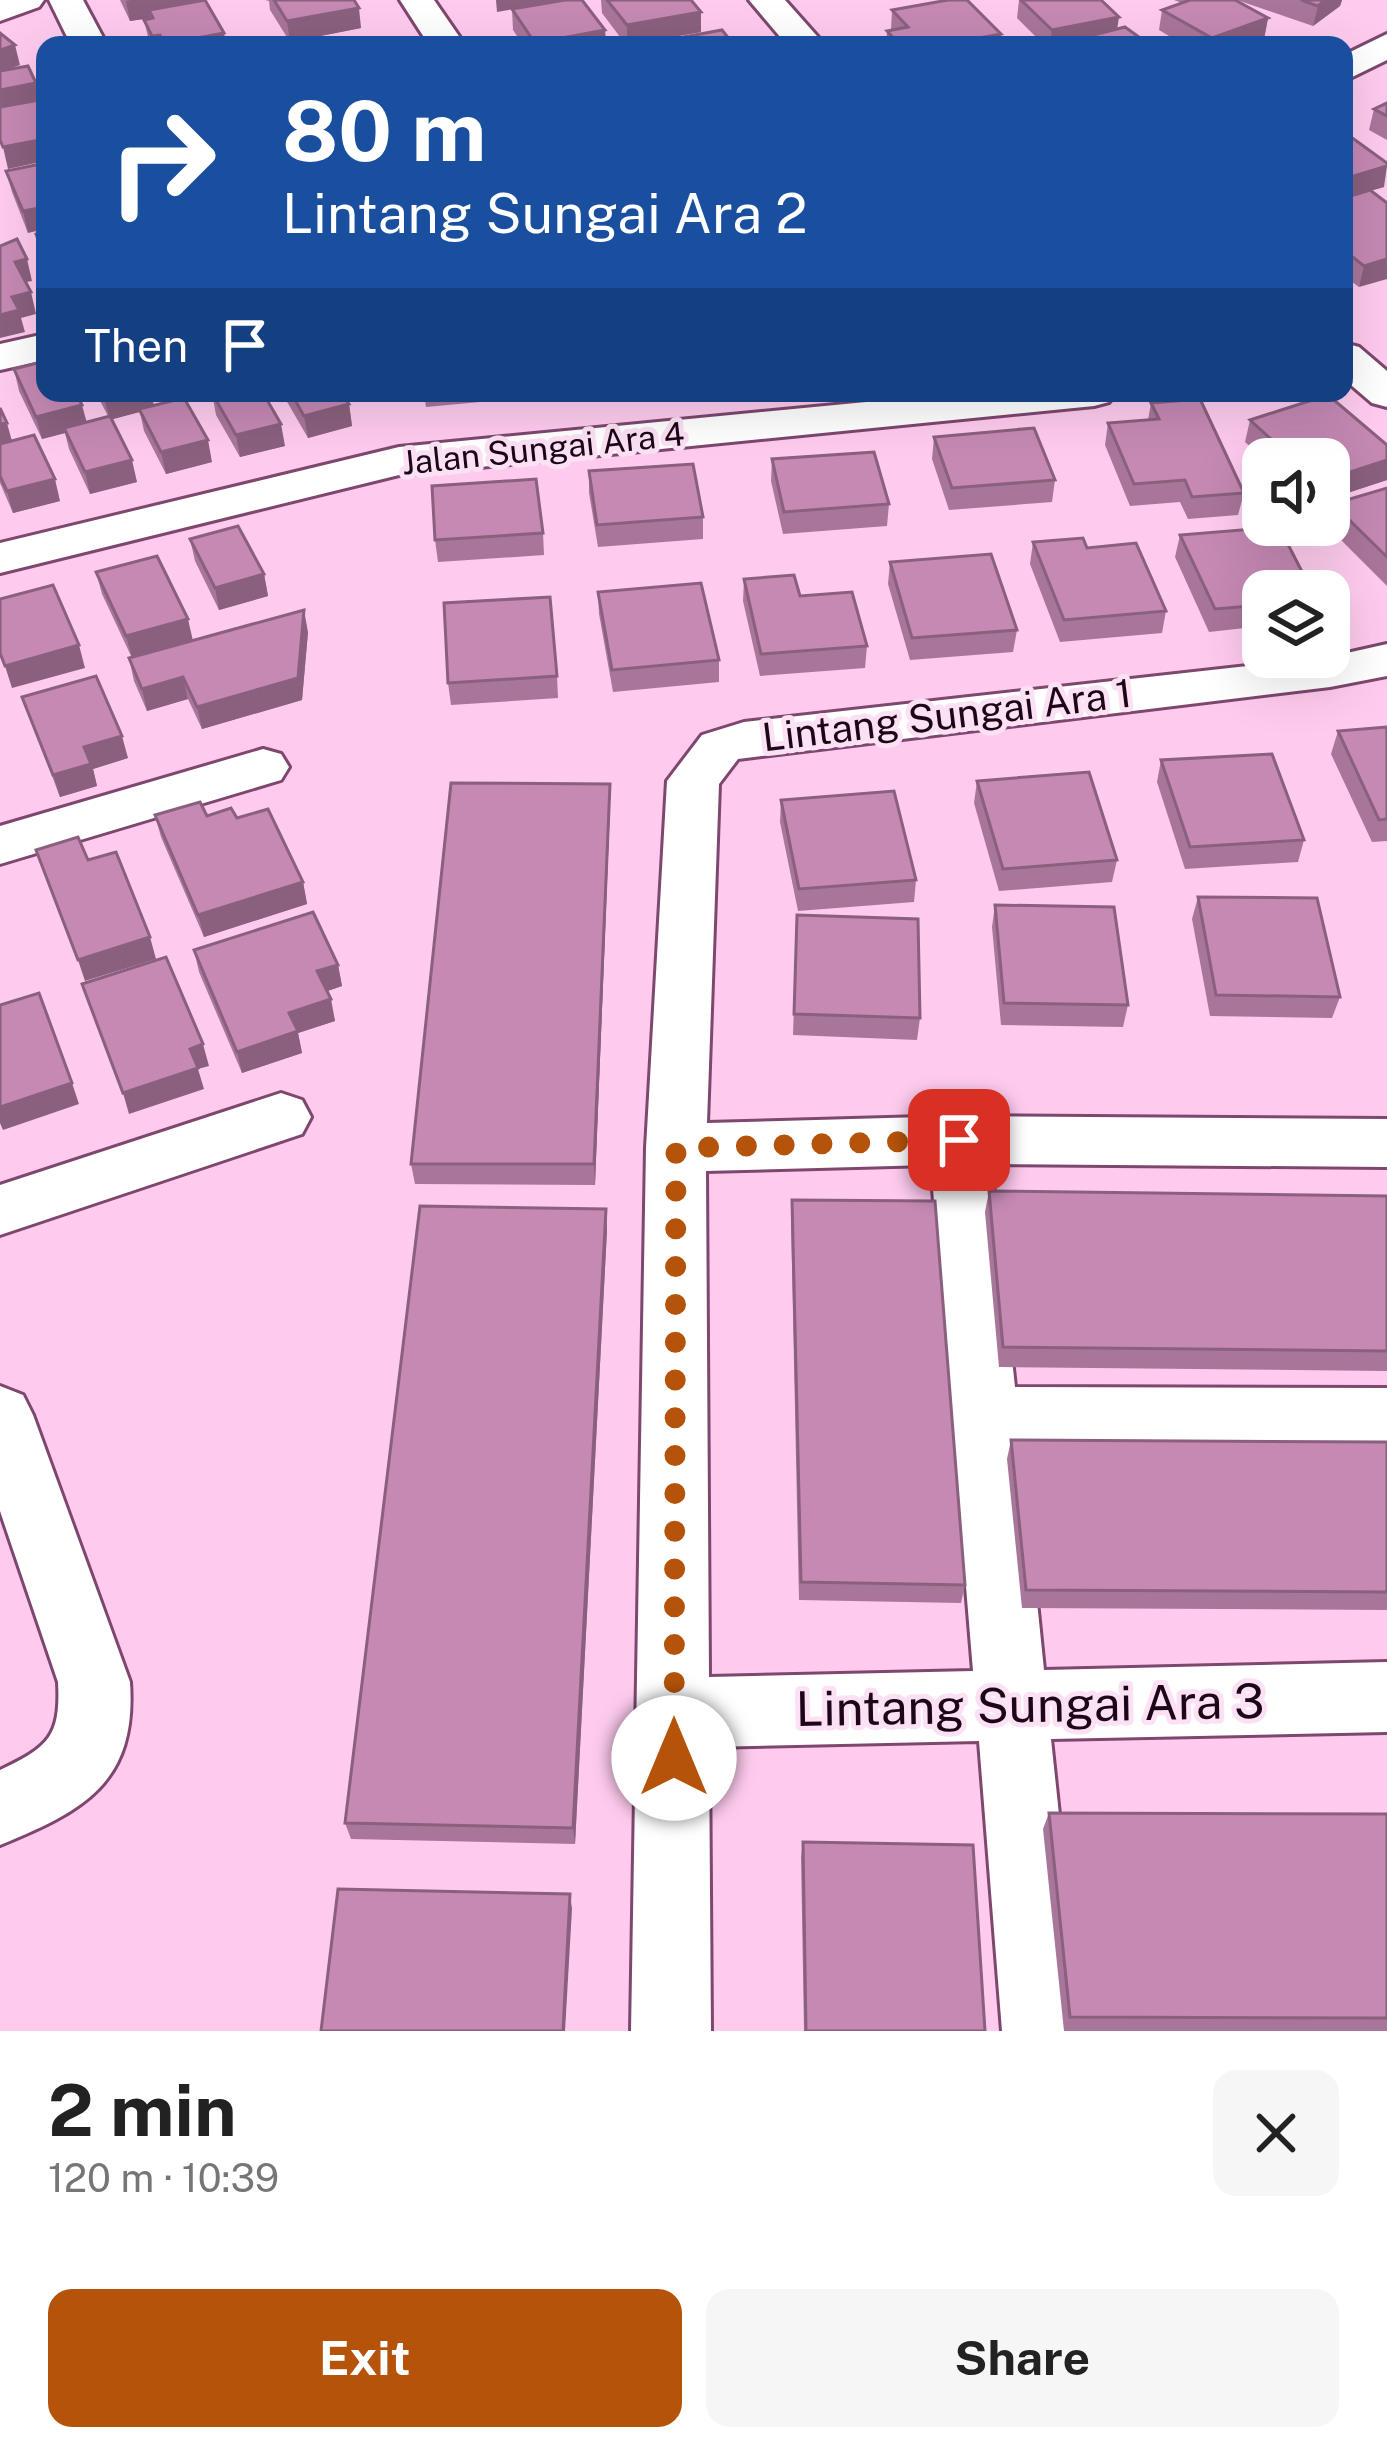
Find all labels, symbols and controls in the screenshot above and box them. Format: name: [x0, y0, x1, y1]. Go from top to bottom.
text: 80 m: [282, 81, 486, 180]
icon: right: [84, 84, 240, 240]
text: Lintang Sungai Ara 2: [282, 182, 807, 245]
icon: arrive: [212, 312, 278, 378]
text: Then: [84, 319, 188, 372]
street label: Jalan Sungai Ara 4: [400, 414, 686, 482]
map controls: [1242, 438, 1350, 678]
button: sound: [1242, 438, 1350, 546]
button: layers: [1242, 570, 1350, 678]
street label: Lintang Sungai Ara 1: [760, 670, 1134, 760]
pin: [908, 1089, 1010, 1191]
icon: arrive: [926, 1107, 992, 1173]
street label: Lintang Sungai Ara 3: [795, 1672, 1265, 1737]
position arrow: [611, 1695, 737, 1821]
text: 2 min: [48, 2068, 237, 2152]
button: close: [1213, 2070, 1339, 2196]
text: 120 m · 10:39: [48, 2155, 279, 2201]
button: Exit: [48, 2289, 682, 2427]
button: Share: [706, 2289, 1339, 2427]

